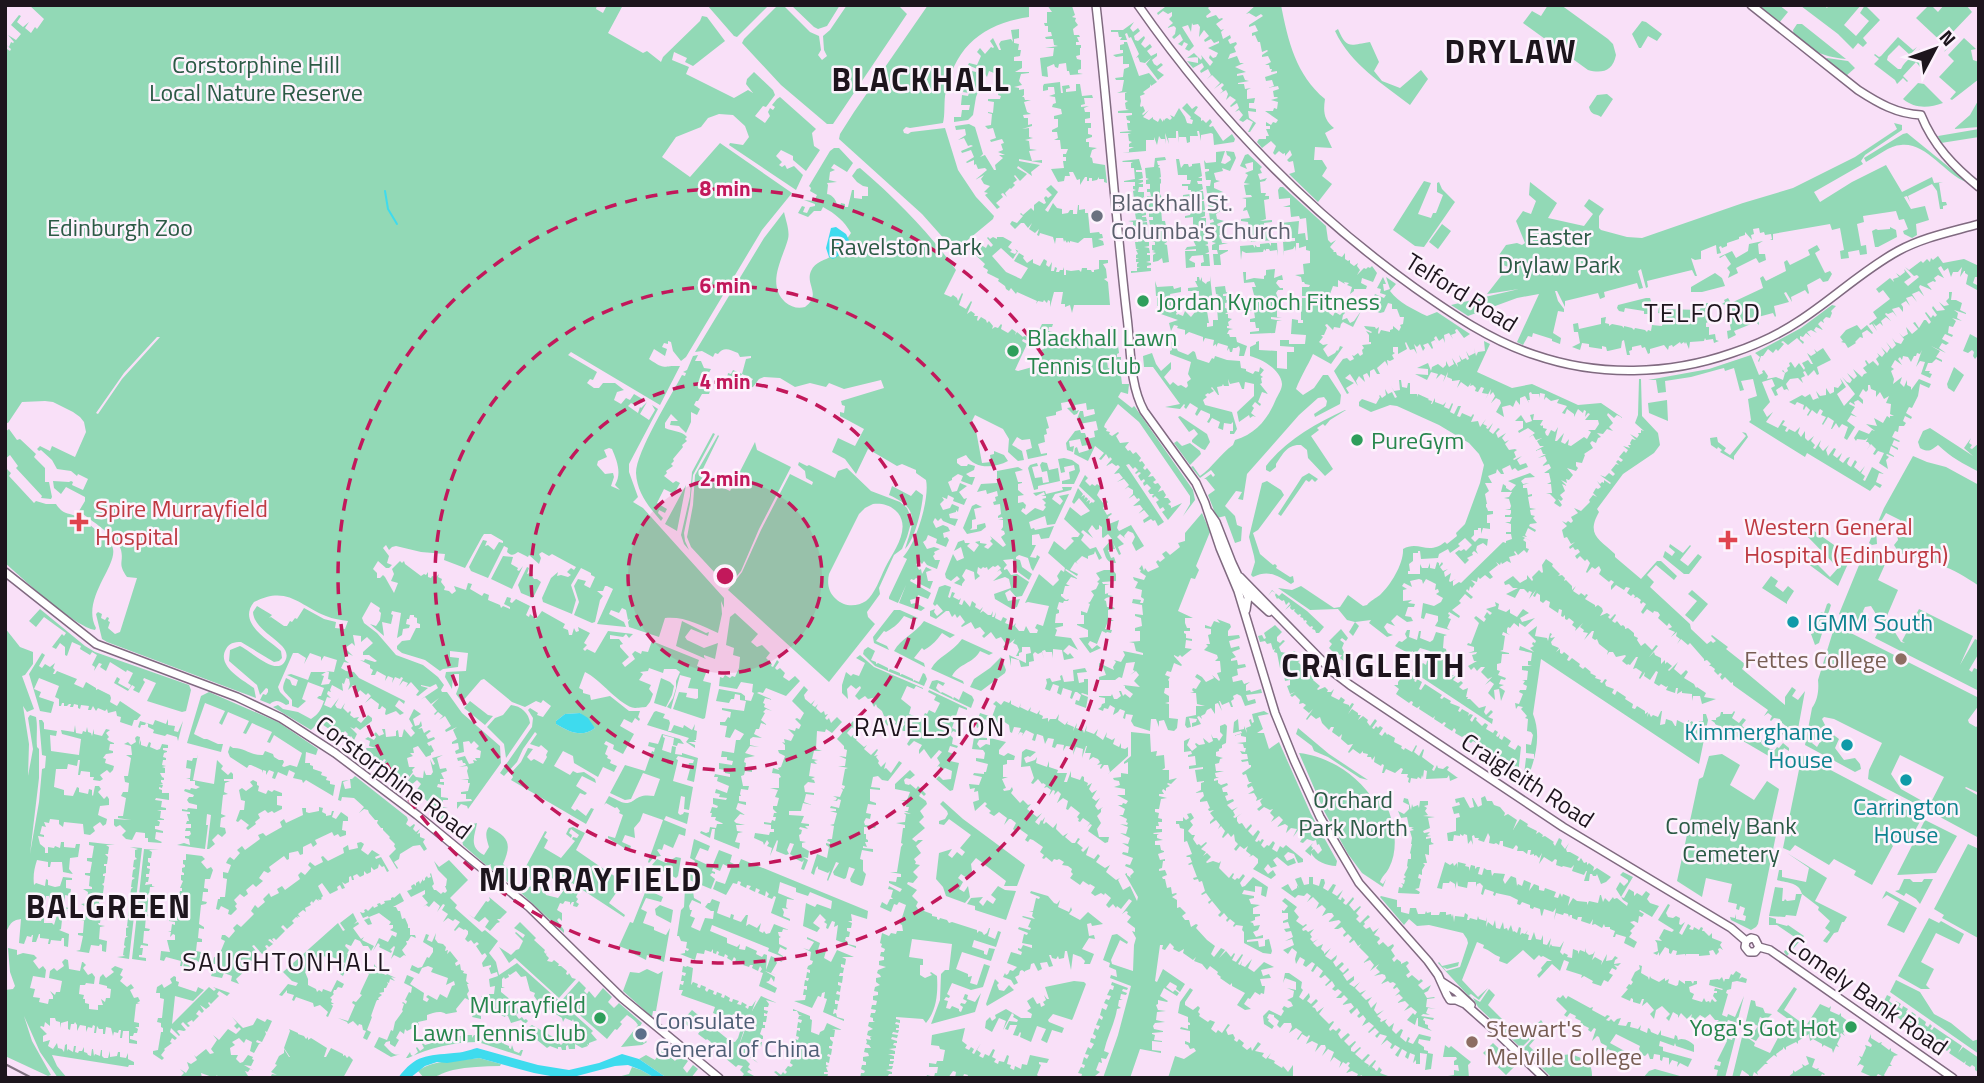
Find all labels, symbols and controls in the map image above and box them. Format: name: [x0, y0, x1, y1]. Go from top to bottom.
north arrow: [1900, 14, 1970, 84]
text: N: [1933, 23, 1963, 52]
district label: DRYLAW: [1445, 27, 1577, 75]
park label: Corstorphine Hill Local Nature Reserve: [149, 46, 363, 110]
district label: BLACKHALL: [831, 55, 1011, 103]
text: 8 min: [699, 172, 751, 204]
place label: Blackhall St. Columba's Church: [1111, 184, 1291, 248]
marker: Blackhall St. Columba's Church: [1089, 208, 1105, 224]
park label: Edinburgh Zoo: [47, 209, 193, 245]
park label: Easter Drylaw Park: [1498, 218, 1621, 282]
park label: Ravelston Park: [830, 228, 983, 264]
street label: Telford Road: [1399, 243, 1525, 341]
text: 6 min: [699, 269, 751, 301]
place label: Jordan Kynoch Fitness: [1157, 283, 1380, 319]
marker: Jordan Kynoch Fitness: [1135, 293, 1151, 309]
district label: TELFORD: [1644, 293, 1762, 332]
place label: Blackhall Lawn Tennis Club: [1027, 319, 1177, 383]
marker: Blackhall Lawn Tennis Club: [1005, 343, 1021, 359]
text: 4 min: [699, 365, 751, 397]
place label: PureGym: [1371, 422, 1464, 458]
marker: PureGym: [1349, 432, 1365, 448]
text: 2 min: [699, 462, 751, 494]
place label: Spire Murrayfield Hospital: [95, 490, 268, 554]
place label: Western General Hospital (Edinburgh): [1744, 508, 1948, 572]
marker: Spire Murrayfield Hospital: [69, 512, 89, 532]
marker: Western General Hospital (Edinburgh): [1718, 530, 1738, 550]
centre of rings: [713, 564, 737, 588]
place label: IGMM South: [1807, 604, 1933, 640]
marker: IGMM South: [1785, 614, 1801, 630]
district label: CRAIGLEITH: [1281, 641, 1467, 689]
place label: Fettes College: [1744, 641, 1887, 677]
marker: Fettes College: [1893, 651, 1909, 667]
street label: Corstorphine Road: [308, 706, 480, 848]
district label: RAVELSTON: [854, 707, 1006, 746]
place label: Kimmerghame House: [1684, 713, 1833, 777]
street label: Craigleith Road: [1454, 723, 1602, 837]
marker: Kimmerghame House: [1839, 737, 1855, 753]
marker: Carrington House: [1898, 772, 1914, 788]
park label: Orchard Park North: [1298, 781, 1408, 845]
place label: Carrington House: [1853, 788, 1959, 852]
park label: Comely Bank Cemetery: [1665, 807, 1797, 871]
district label: MURRAYFIELD: [479, 855, 703, 903]
district label: BALGREEN: [26, 882, 192, 930]
street label: Comely Bank Road: [1780, 926, 1956, 1064]
district label: SAUGHTONHALL: [182, 942, 392, 981]
place label: Murrayfield Lawn Tennis Club: [412, 986, 586, 1050]
place label: Consulate General of China: [655, 1002, 820, 1066]
place label: Yoga's Got Hot: [1689, 1009, 1838, 1045]
marker: Murrayfield Lawn Tennis Club: [592, 1010, 608, 1026]
place label: Stewart's Melville College: [1486, 1010, 1642, 1074]
marker: Yoga's Got Hot: [1843, 1019, 1859, 1035]
marker: Consulate General of China: [633, 1026, 649, 1042]
marker: Stewart's Melville College: [1464, 1034, 1480, 1050]

